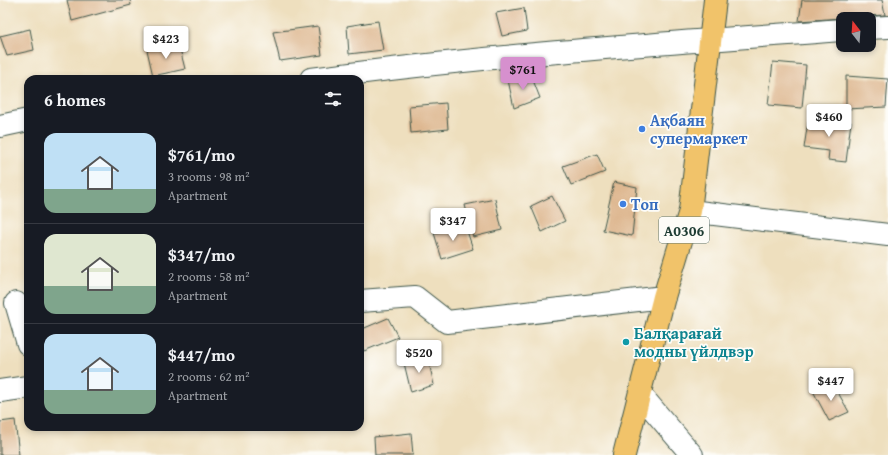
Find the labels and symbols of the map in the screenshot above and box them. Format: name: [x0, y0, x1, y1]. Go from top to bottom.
north arrow: [836, 12, 876, 52]
pin: $423: [142, 26, 190, 60]
pin: $761: [499, 57, 547, 91]
pin: $460: [805, 104, 853, 138]
place label: Ақбаян супермаркет: [650, 108, 748, 150]
marker: Ақбаян супермаркет: [637, 124, 647, 134]
place label: Топ: [631, 192, 659, 216]
marker: Топ: [618, 199, 628, 209]
pin: $347: [429, 208, 477, 242]
road number: A0306: [659, 217, 709, 243]
place label: Балқарағай модны үйлдвэр: [634, 321, 753, 363]
marker: Балқарағай модны үйлдвэр: [621, 337, 631, 347]
pin: $520: [395, 340, 443, 374]
pin: $447: [807, 368, 855, 402]

